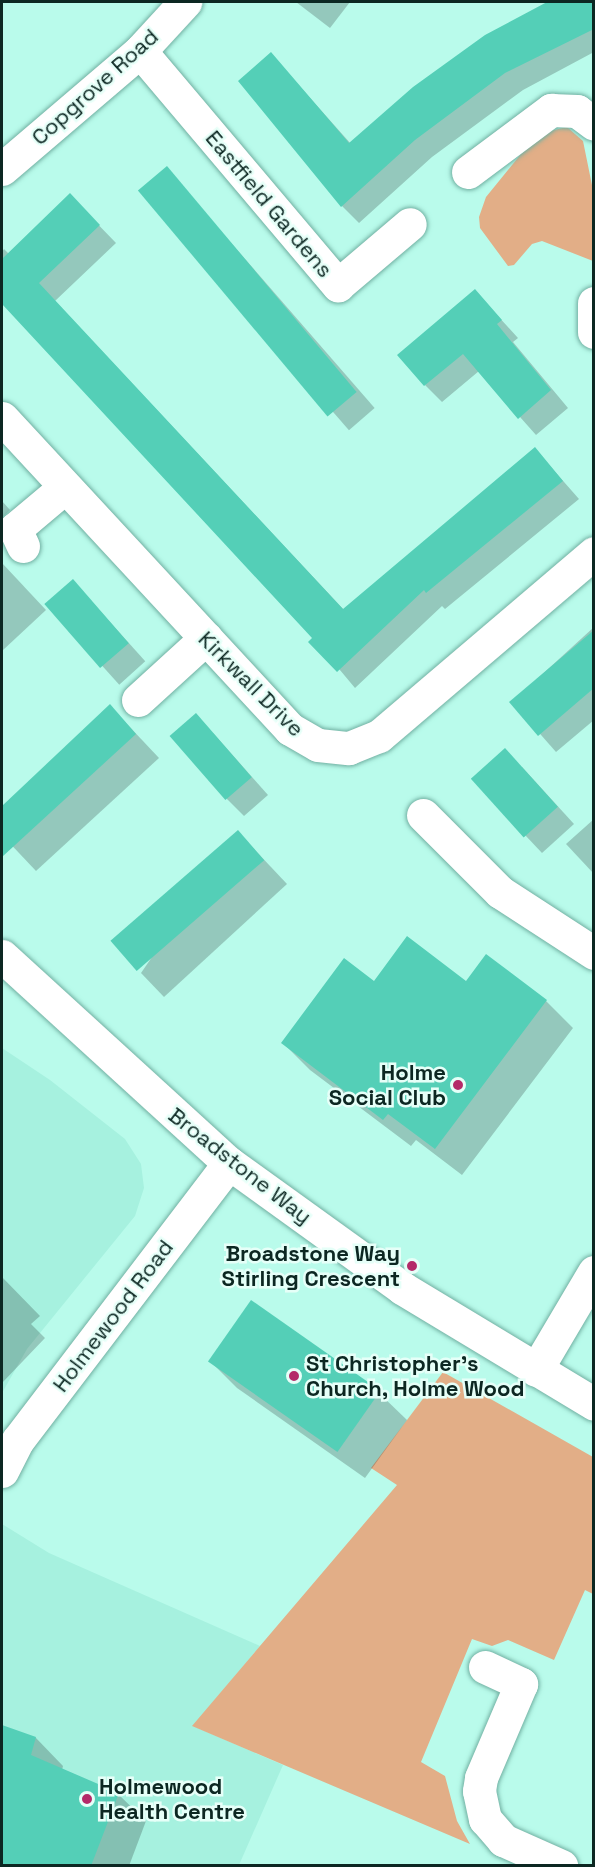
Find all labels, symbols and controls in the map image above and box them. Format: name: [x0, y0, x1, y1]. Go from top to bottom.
street label: Copgrove Road: [26, 23, 164, 151]
street label: Eastfield Gardens: [200, 125, 338, 283]
street label: Kirkwall Drive: [193, 626, 309, 742]
place label: Holme Social Club: [329, 1059, 446, 1110]
marker: Holme Social Club: [451, 1078, 465, 1092]
street label: Broadstone Way: [163, 1102, 317, 1230]
street label: Holmewood Road: [47, 1235, 179, 1397]
place label: Broadstone Way Stirling Crescent: [222, 1240, 400, 1292]
marker: Broadstone Way Stirling Crescent: [405, 1259, 419, 1273]
place label: St Christopher's Church, Holme Wood: [306, 1350, 525, 1402]
marker: St Christopher's Church, Holme Wood: [287, 1369, 301, 1383]
place label: Holmewood Health Centre: [99, 1773, 245, 1825]
marker: Holmewood Health Centre: [80, 1792, 94, 1806]

